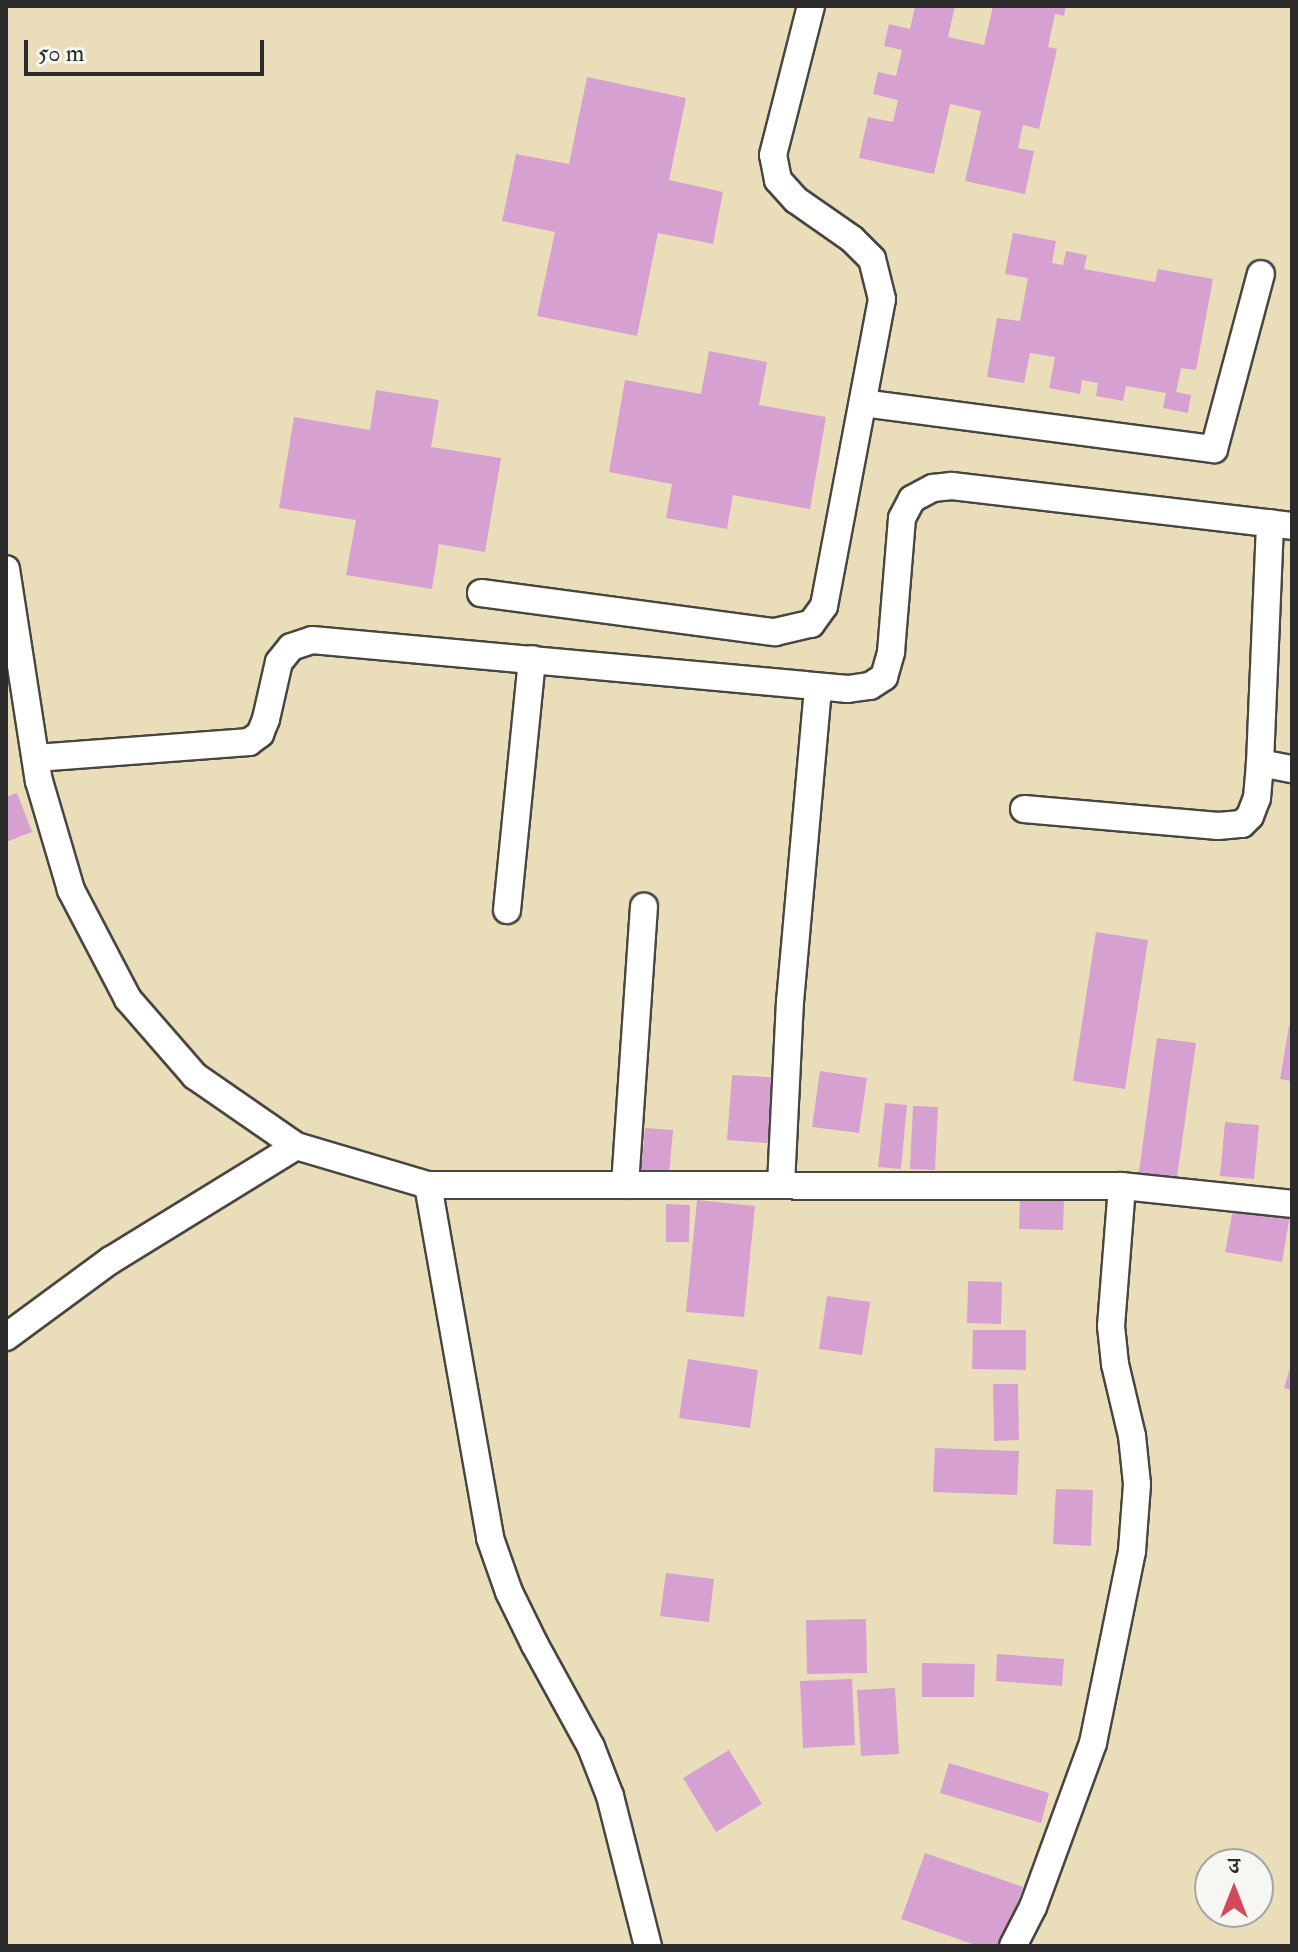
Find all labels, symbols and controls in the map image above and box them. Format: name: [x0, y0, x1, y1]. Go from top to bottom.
scale bar: [28, 24, 268, 74]
text: 50 m: [38, 38, 84, 69]
north arrow: [1194, 1848, 1274, 1928]
text: उ: [1228, 1852, 1240, 1880]

